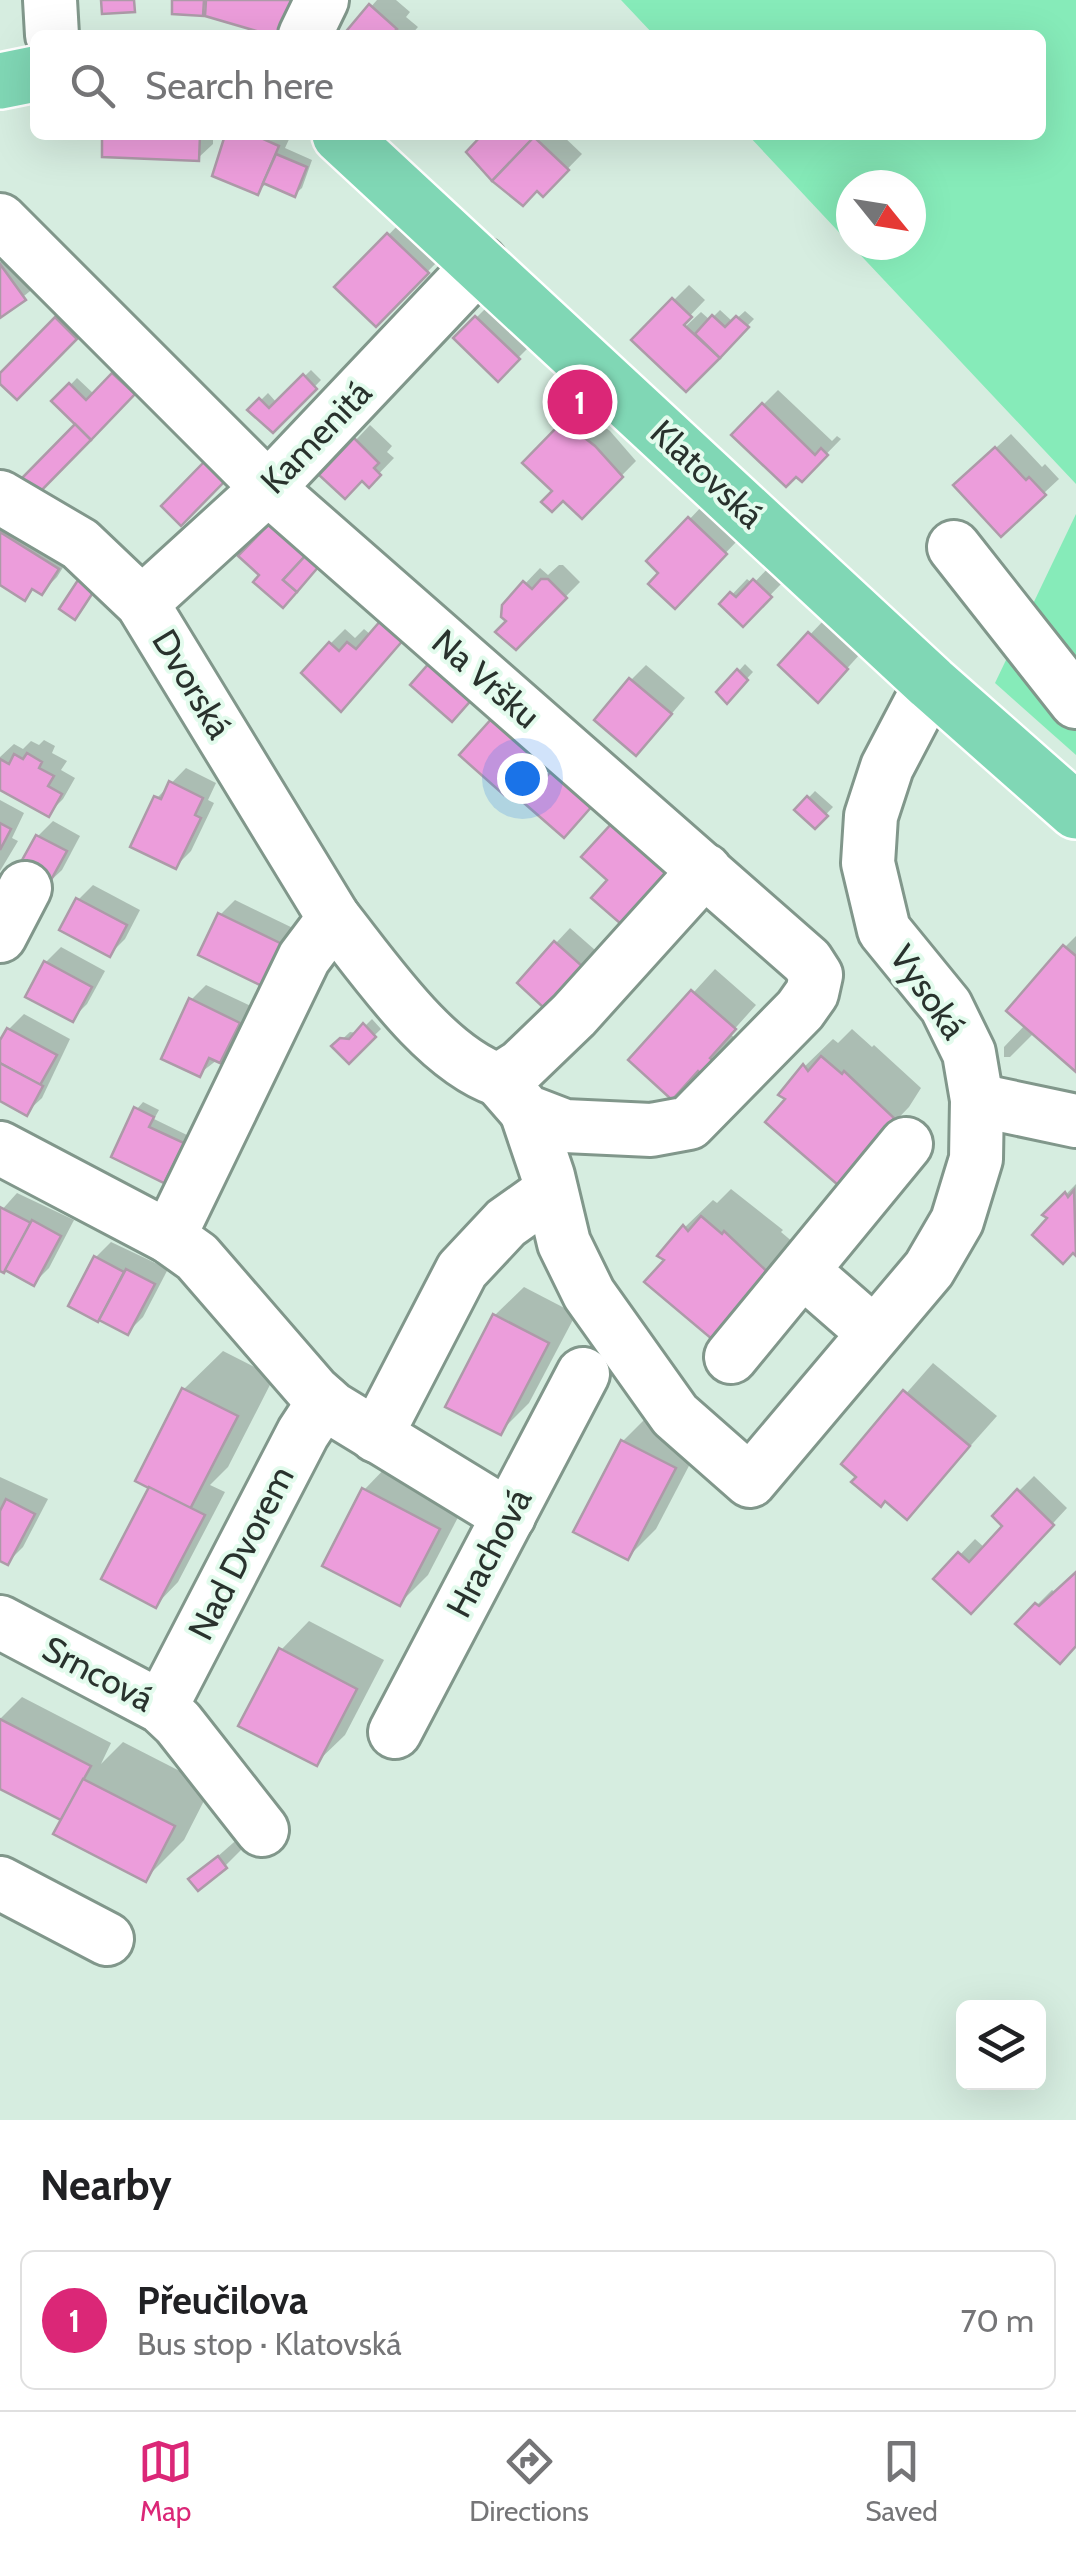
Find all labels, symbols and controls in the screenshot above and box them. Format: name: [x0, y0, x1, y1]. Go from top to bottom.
search box: [30, 30, 1046, 140]
icon: search: [65, 58, 120, 113]
text: Search here: [145, 62, 334, 109]
north arrow: [836, 170, 926, 260]
pin: 1: [548, 364, 612, 440]
street label: Kamenitá: [251, 371, 380, 502]
street label: Klatovská: [642, 411, 773, 537]
street label: Na Vršku: [424, 620, 549, 737]
street label: Dvorská: [143, 621, 242, 746]
your location: [497, 753, 548, 804]
street label: Vysoká: [881, 937, 976, 1047]
street label: Nad Dvorem: [178, 1459, 303, 1647]
street label: Hrachová: [437, 1481, 540, 1624]
street label: Srncová: [35, 1627, 161, 1721]
map controls: [956, 2000, 1046, 2090]
button: layers: [956, 2000, 1046, 2090]
text: Nearby: [40, 2159, 172, 2211]
text: Přeučilova: [137, 2277, 308, 2324]
text: 1: [69, 2301, 80, 2340]
text: 70 m: [961, 2301, 1034, 2340]
text: Bus stop · Klatovská: [137, 2324, 402, 2363]
tab: Map: [138, 2434, 193, 2528]
tab: Directions: [469, 2434, 589, 2528]
tab: Saved: [865, 2434, 938, 2528]

